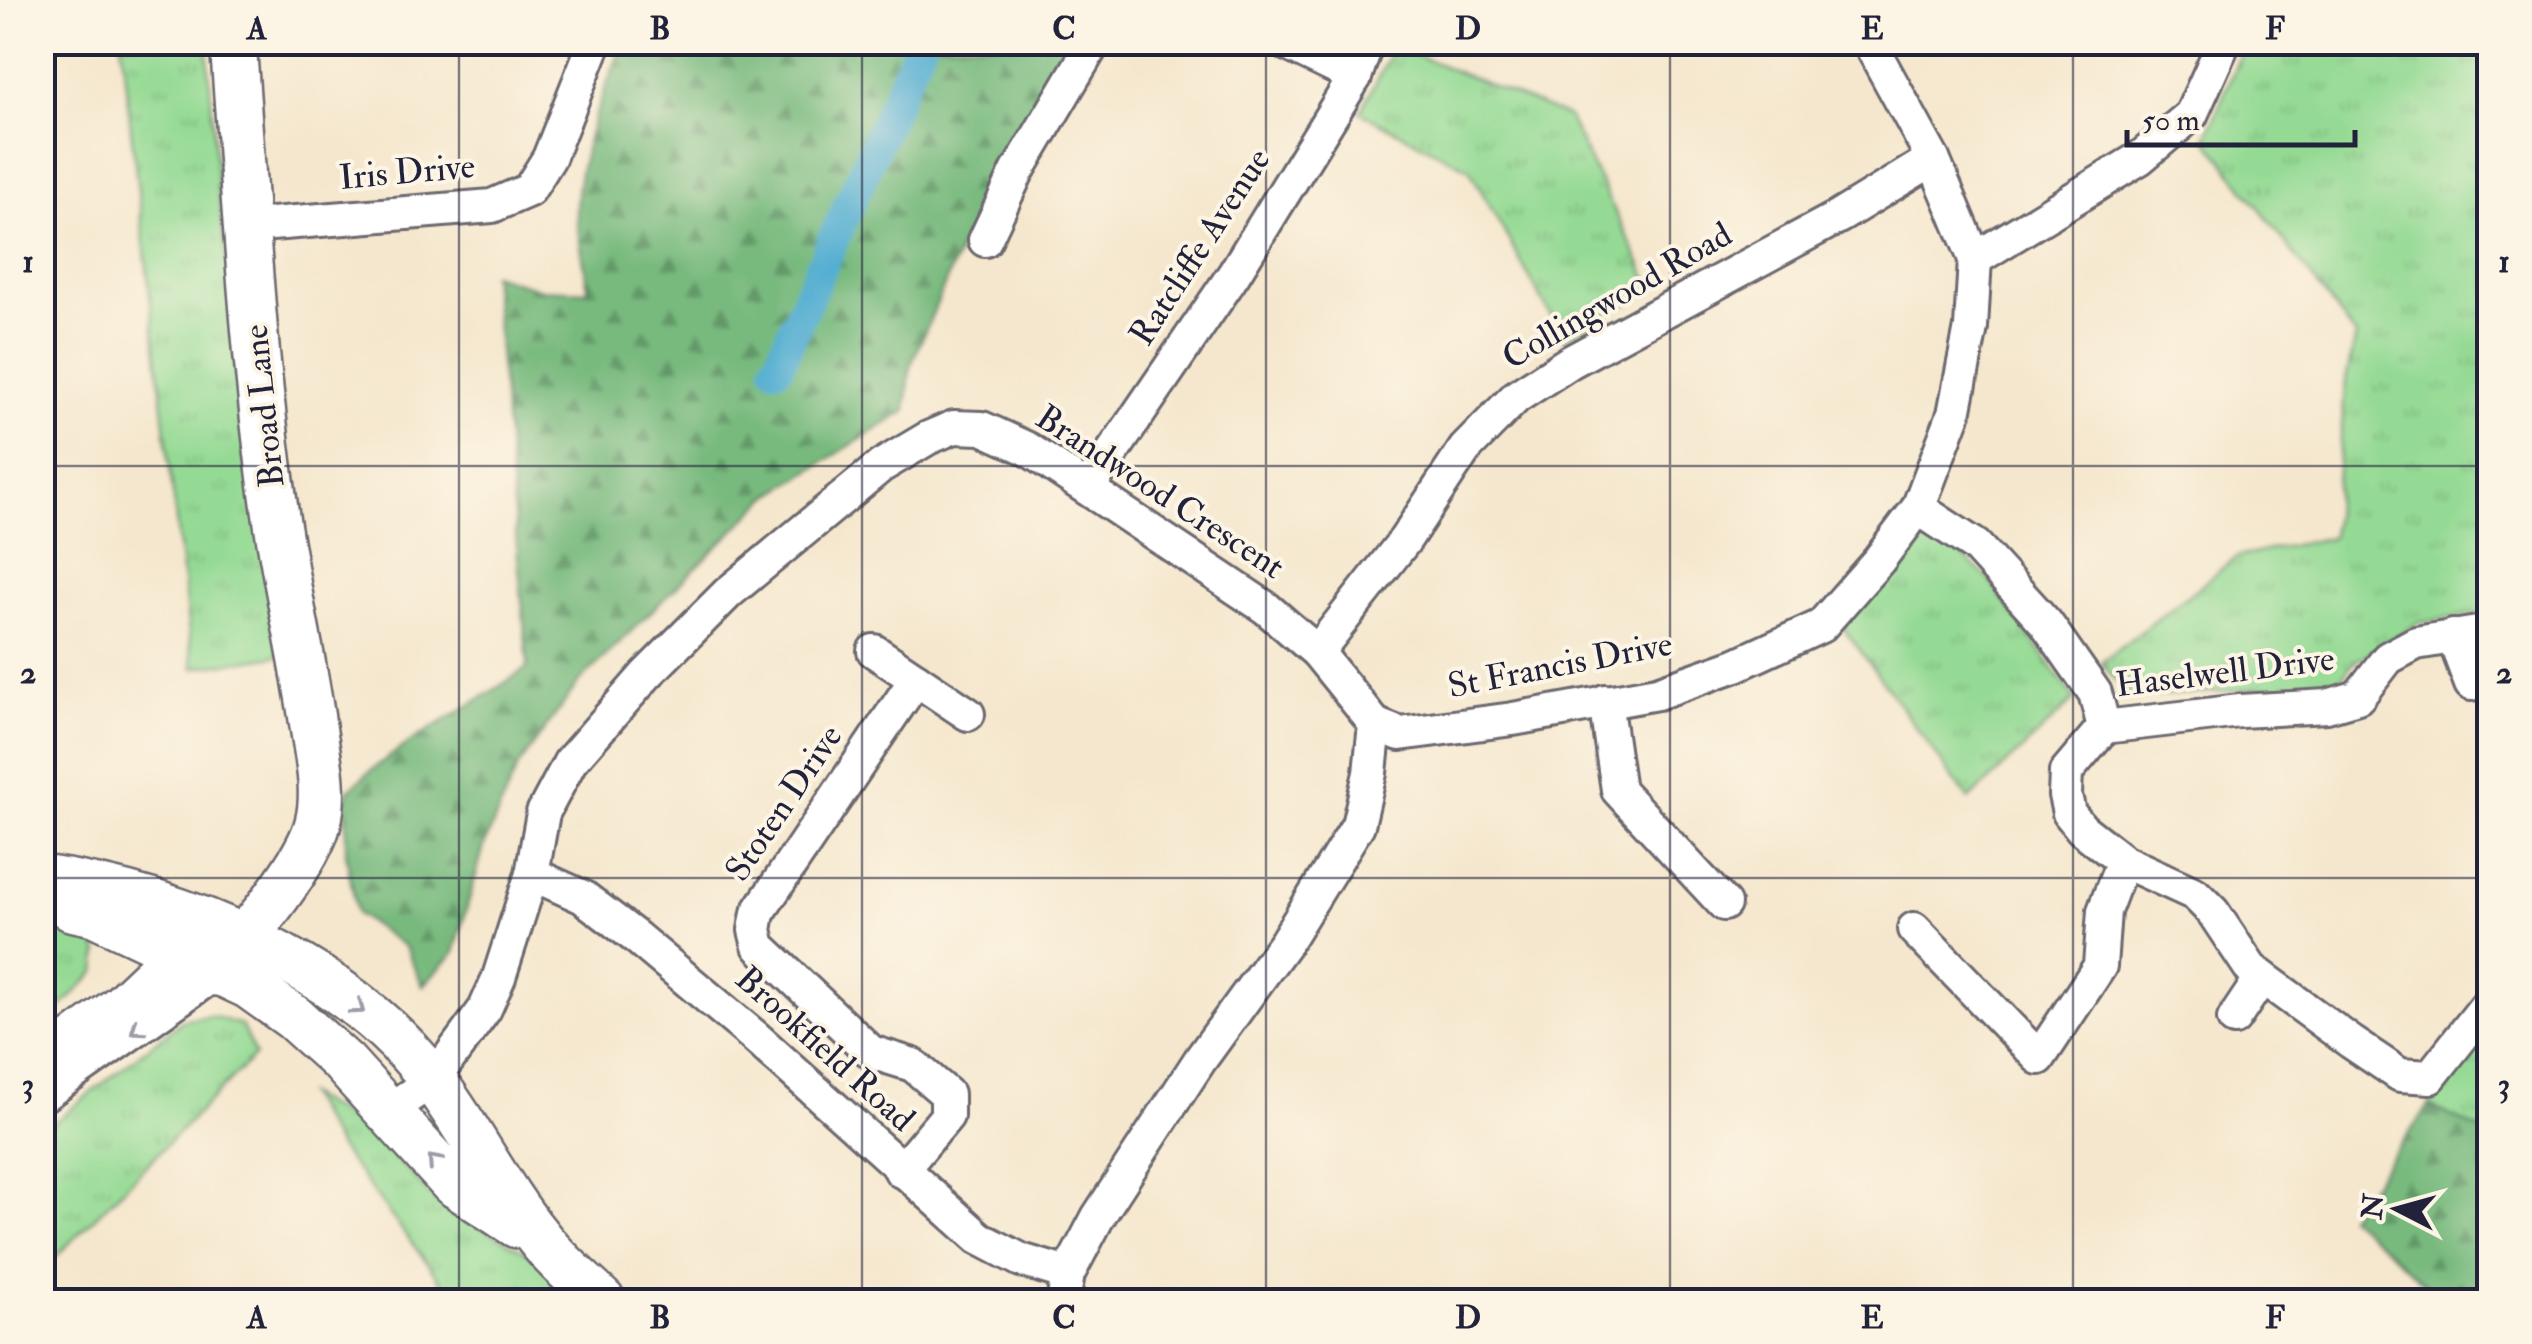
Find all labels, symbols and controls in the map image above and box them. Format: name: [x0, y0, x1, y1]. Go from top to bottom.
text: A: [245, 9, 268, 49]
text: B: [650, 9, 670, 49]
text: C: [1052, 9, 1076, 49]
text: D: [1455, 9, 1481, 49]
text: E: [1860, 9, 1884, 49]
text: F: [2265, 9, 2285, 49]
scale bar: [2127, 85, 2354, 147]
text: 50 m: [2142, 102, 2200, 139]
street label: Ratcliffe Avenue: [1120, 140, 1280, 354]
street label: Iris Drive: [337, 144, 477, 200]
street label: Collingwood Road: [1494, 213, 1740, 379]
text: 1: [22, 242, 34, 282]
text: 1: [2498, 242, 2510, 282]
street label: Broad Lane: [234, 322, 294, 490]
street label: Brandwood Crescent: [1027, 395, 1293, 589]
street label: St Francis Drive: [1444, 622, 1676, 708]
street label: Haselwell Drive: [2113, 637, 2337, 707]
text: 2: [20, 653, 36, 693]
text: 2: [2496, 653, 2512, 693]
street label: Stoten Drive: [716, 716, 852, 890]
street label: Brookfield Road: [726, 957, 924, 1141]
one-way arrow: [347, 996, 365, 1013]
one-way arrow: [129, 1017, 148, 1035]
text: 3: [22, 1065, 34, 1105]
text: 3: [2498, 1065, 2510, 1105]
one-way arrow: [427, 1154, 445, 1173]
north arrow: [2347, 1159, 2447, 1259]
text: N: [2355, 1191, 2392, 1222]
text: A: [245, 1298, 268, 1338]
text: B: [650, 1298, 670, 1338]
text: C: [1052, 1298, 1076, 1338]
text: D: [1455, 1298, 1481, 1338]
text: E: [1860, 1298, 1884, 1338]
text: F: [2265, 1298, 2285, 1338]

